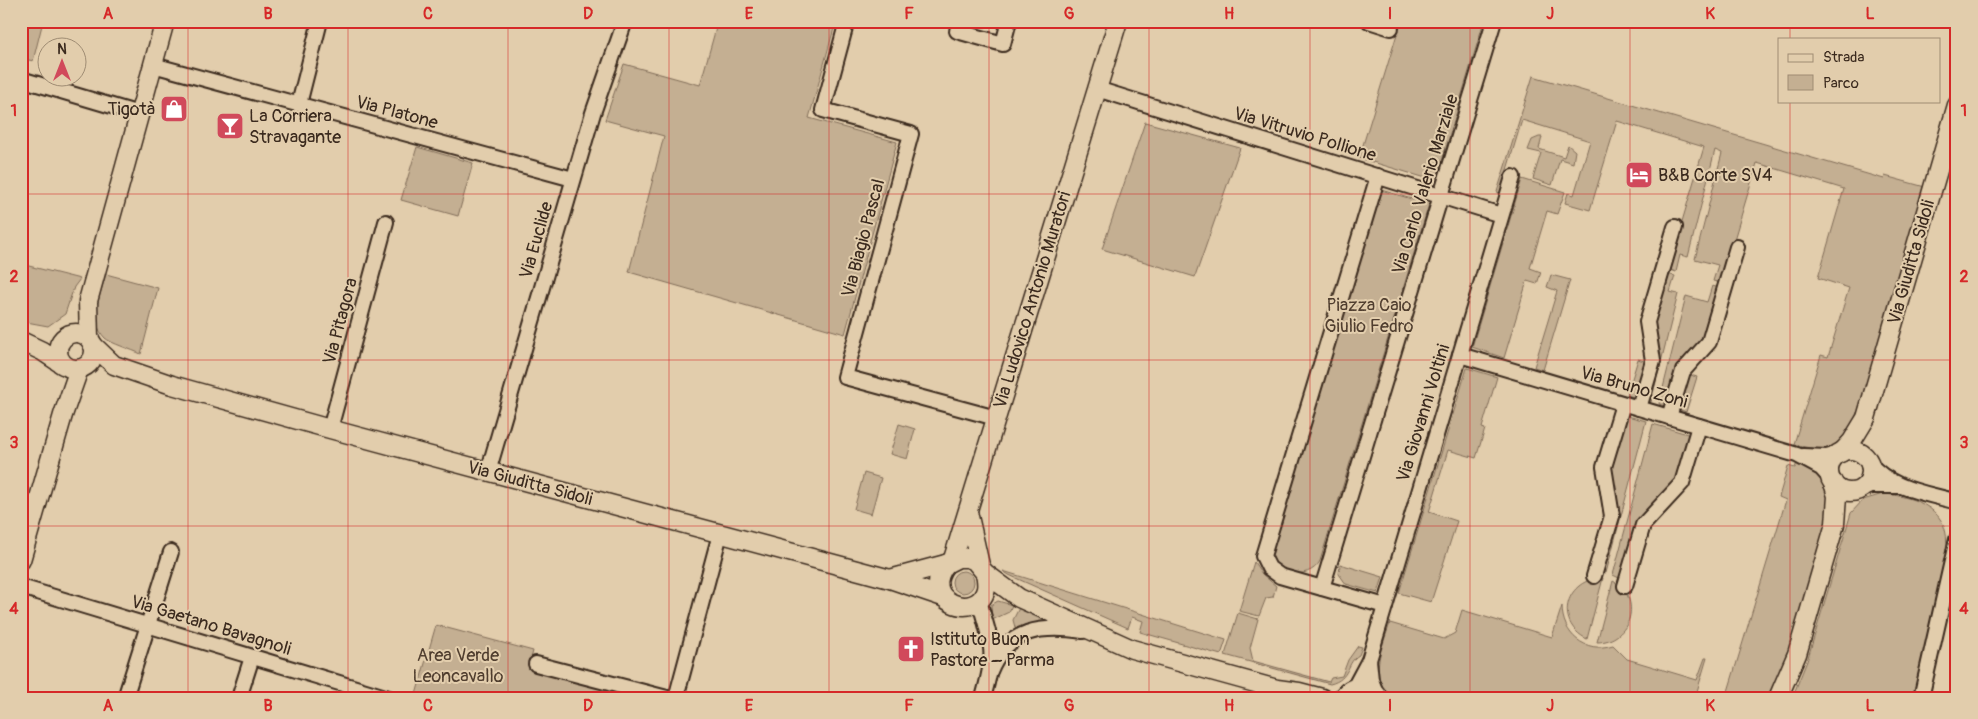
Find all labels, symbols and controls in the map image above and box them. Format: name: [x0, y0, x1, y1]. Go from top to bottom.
text: A: [103, 4, 114, 24]
text: B: [263, 4, 273, 24]
text: C: [423, 4, 433, 24]
text: D: [583, 4, 593, 24]
text: E: [745, 4, 754, 24]
text: F: [904, 4, 914, 24]
text: G: [1064, 4, 1075, 24]
text: H: [1224, 4, 1234, 24]
text: I: [1388, 4, 1392, 24]
text: J: [1546, 4, 1554, 24]
text: K: [1705, 4, 1715, 24]
text: L: [1865, 4, 1875, 24]
north arrow: [38, 38, 88, 88]
legend: [1778, 38, 1940, 102]
text: N: [57, 41, 67, 58]
text: Strada: [1823, 48, 1864, 67]
text: Parco: [1823, 74, 1859, 93]
street label: Via Platone: [353, 90, 441, 135]
street label: Via Carlo Valerio Marziale: [1387, 91, 1464, 277]
shop icon: Tigotà: [159, 94, 189, 124]
place label: Tigotà: [108, 98, 155, 121]
text: 1: [11, 101, 17, 121]
text: 1: [1961, 101, 1967, 121]
street label: Via Vitruvio Pollione: [1231, 102, 1379, 167]
place label: La Corriera Stravagante: [249, 105, 341, 149]
bar icon: La Corriera Stravagante: [215, 111, 245, 141]
hotel icon: B&B Corte SV4: [1624, 160, 1654, 190]
place label: B&B Corte SV4: [1658, 164, 1773, 187]
street label: Via Biagio Pascal: [837, 177, 890, 300]
street label: Via Ludovico Antonio Muratori: [988, 189, 1076, 411]
street label: Via Giuditta Sidoli: [1883, 197, 1940, 327]
street label: Via Euclide: [515, 199, 558, 281]
text: 2: [10, 267, 19, 287]
text: 2: [1960, 267, 1969, 287]
street label: Via Pitagora: [318, 275, 363, 367]
park label: Piazza Caio Giulio Fedro: [1325, 294, 1414, 338]
street label: Via Giovanni Voltini: [1392, 341, 1455, 485]
street label: Via Bruno Zoni: [1578, 361, 1690, 414]
text: 3: [10, 433, 19, 453]
text: 3: [1960, 433, 1969, 453]
street label: Via Giuditta Sidoli: [465, 456, 595, 511]
street label: Via Gaetano Bavagnoli: [128, 590, 294, 661]
text: 4: [9, 599, 19, 619]
text: 4: [1959, 599, 1969, 619]
place label: Istituto Buon Pastore – Parma: [930, 628, 1054, 672]
church icon: Istituto Buon Pastore – Parma: [896, 634, 926, 664]
park label: Area Verde Leoncavallo: [413, 644, 504, 688]
text: A: [103, 696, 114, 716]
text: B: [263, 696, 273, 716]
text: C: [423, 696, 433, 716]
text: D: [583, 696, 593, 716]
text: E: [745, 696, 754, 716]
text: F: [904, 696, 914, 716]
text: G: [1064, 696, 1075, 716]
text: H: [1224, 696, 1234, 716]
text: I: [1388, 696, 1392, 716]
text: J: [1546, 696, 1554, 716]
text: K: [1705, 696, 1715, 716]
text: L: [1865, 696, 1875, 716]

